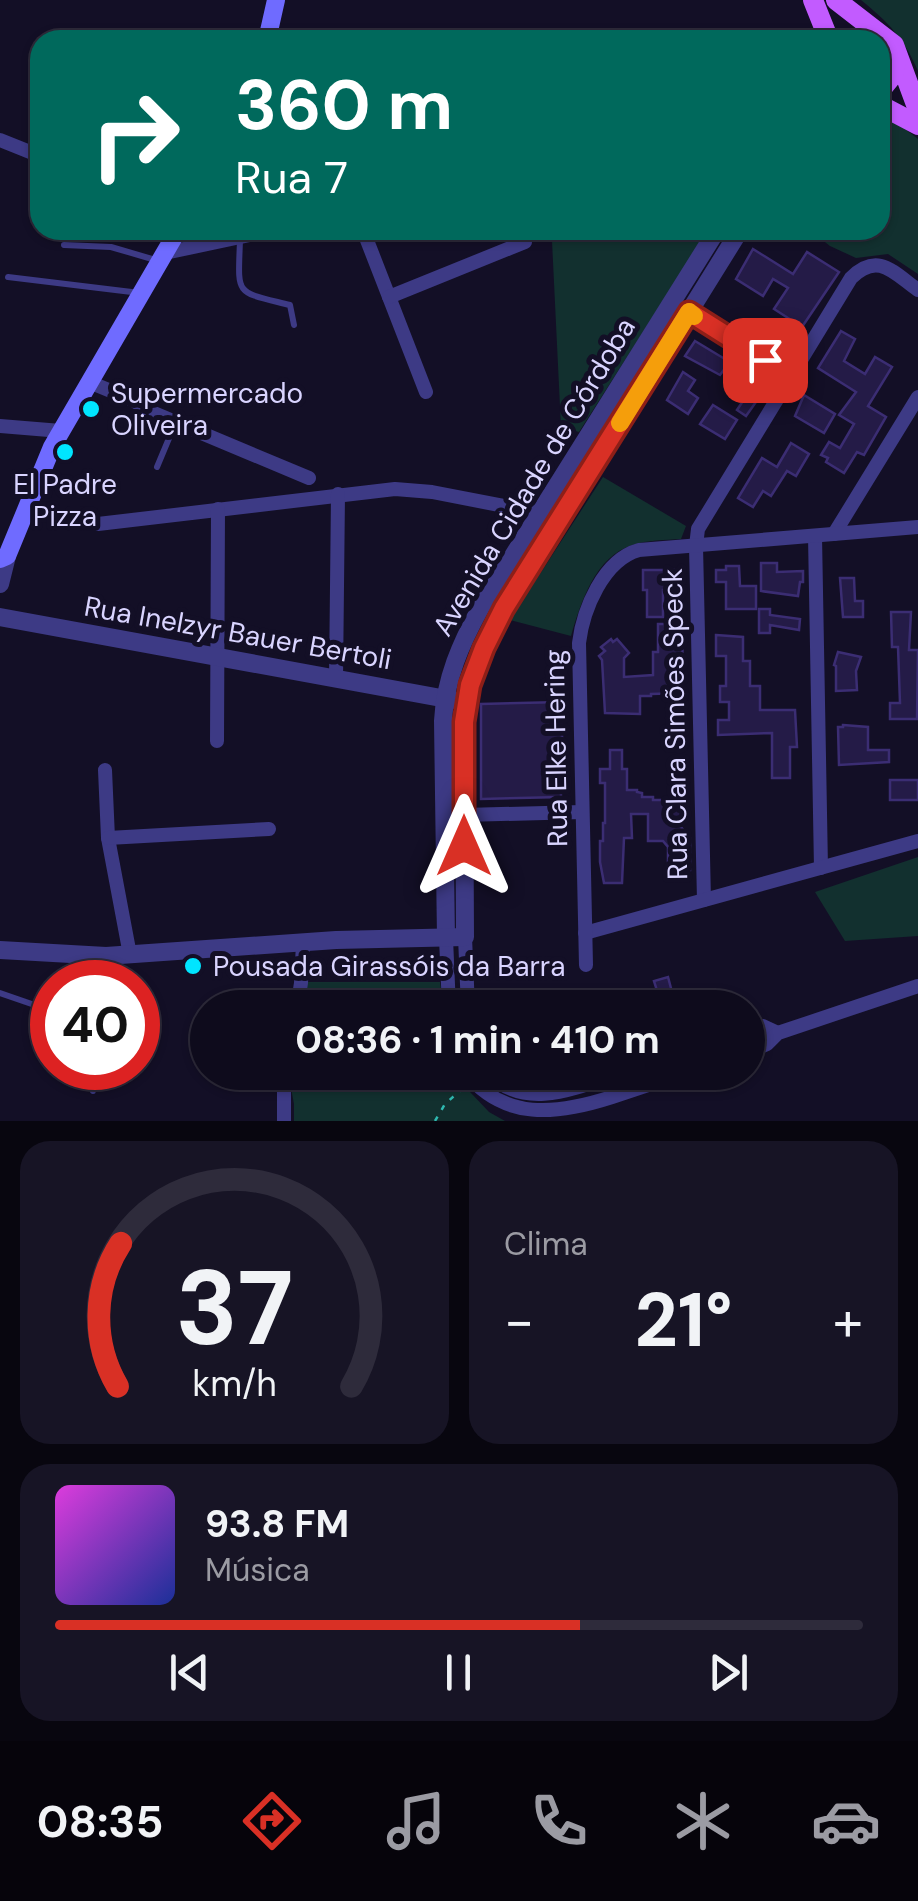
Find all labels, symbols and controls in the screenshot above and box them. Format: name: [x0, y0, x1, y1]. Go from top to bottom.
text: 360 m: [235, 60, 453, 151]
icon: right: [70, 70, 200, 200]
text: Rua 7: [235, 148, 348, 207]
street label: Avenida Cidade de Córdoba: [424, 311, 644, 643]
pin: [723, 318, 808, 403]
icon: arrive: [738, 333, 793, 388]
place label: Supermercado Oliveira: [111, 375, 303, 444]
marker: Supermercado Oliveira: [80, 398, 102, 420]
marker: El Padre Pizza: [54, 441, 76, 463]
place label: El Padre Pizza: [13, 466, 117, 535]
street label: Rua Clara Simões Speck: [654, 568, 696, 880]
street label: Rua Inelzyr Bauer Bertoli: [81, 588, 395, 678]
street label: Rua Elke Hering: [536, 649, 576, 847]
position arrow: [412, 794, 516, 898]
place label: Pousada Girassóis da Barra: [213, 948, 565, 985]
marker: Pousada Girassóis da Barra: [182, 955, 204, 977]
speed limit sign: 40: [30, 960, 160, 1090]
text: 08:36 · 1 min · 410 m: [295, 1015, 660, 1065]
text: Clima: [504, 1223, 588, 1265]
text: 37: [176, 1241, 293, 1376]
text: 21°: [635, 1272, 732, 1369]
text: −: [504, 1285, 534, 1357]
text: +: [833, 1285, 863, 1357]
text: km/h: [192, 1361, 277, 1407]
text: 93.8 FM: [205, 1499, 349, 1549]
text: Música: [205, 1549, 310, 1591]
icon: previous: [162, 1645, 217, 1700]
icon: pause: [431, 1645, 486, 1700]
icon: next: [701, 1645, 756, 1700]
icon: directions: [237, 1786, 307, 1856]
icon: music: [381, 1786, 451, 1856]
icon: phone: [524, 1786, 594, 1856]
icon: climate: [668, 1786, 738, 1856]
icon: car: [811, 1786, 881, 1856]
text: 08:35: [37, 1792, 164, 1851]

